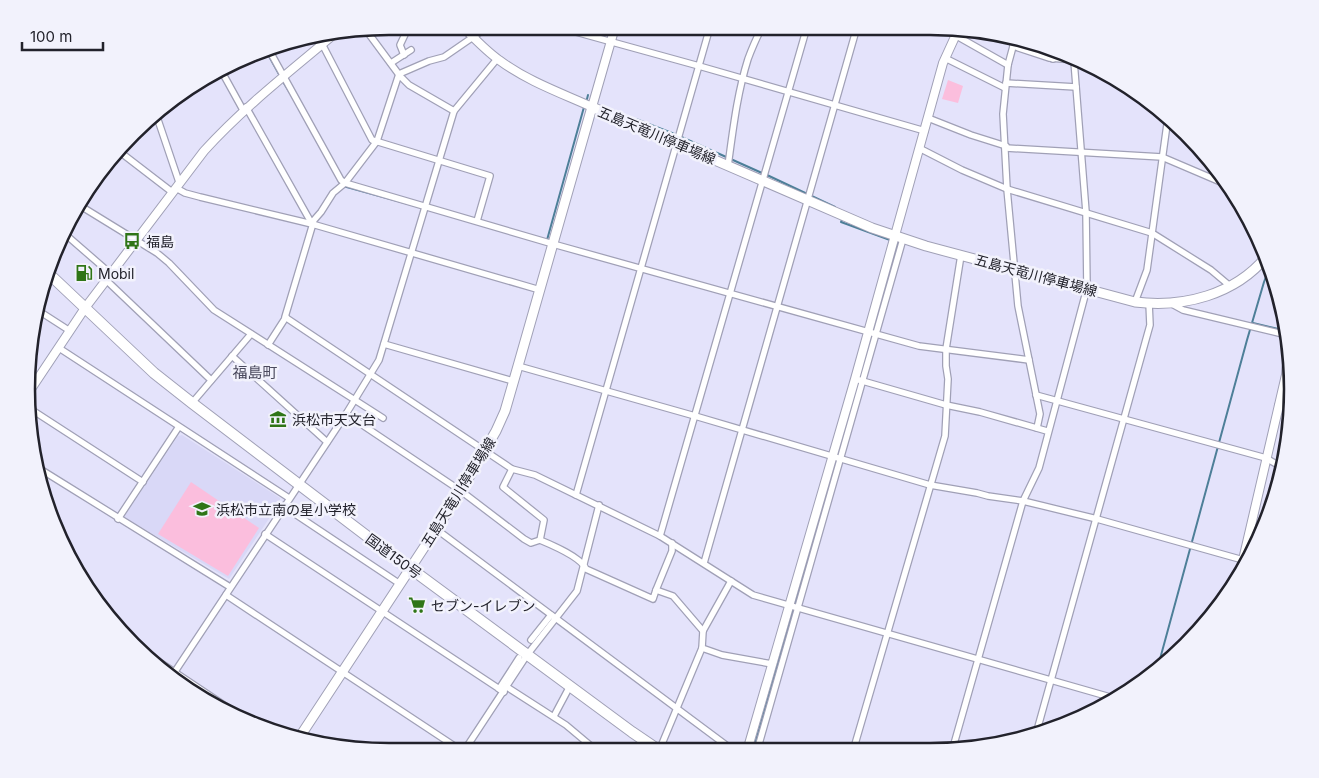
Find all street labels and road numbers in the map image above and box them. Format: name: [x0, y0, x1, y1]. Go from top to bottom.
street label: 五島天竜川停車場線: [596, 103, 718, 167]
street label: 五島天竜川停車場線: [973, 250, 1099, 300]
street label: 五島天竜川停車場線: [417, 434, 499, 550]
street label: 国道150号: [363, 530, 425, 582]

